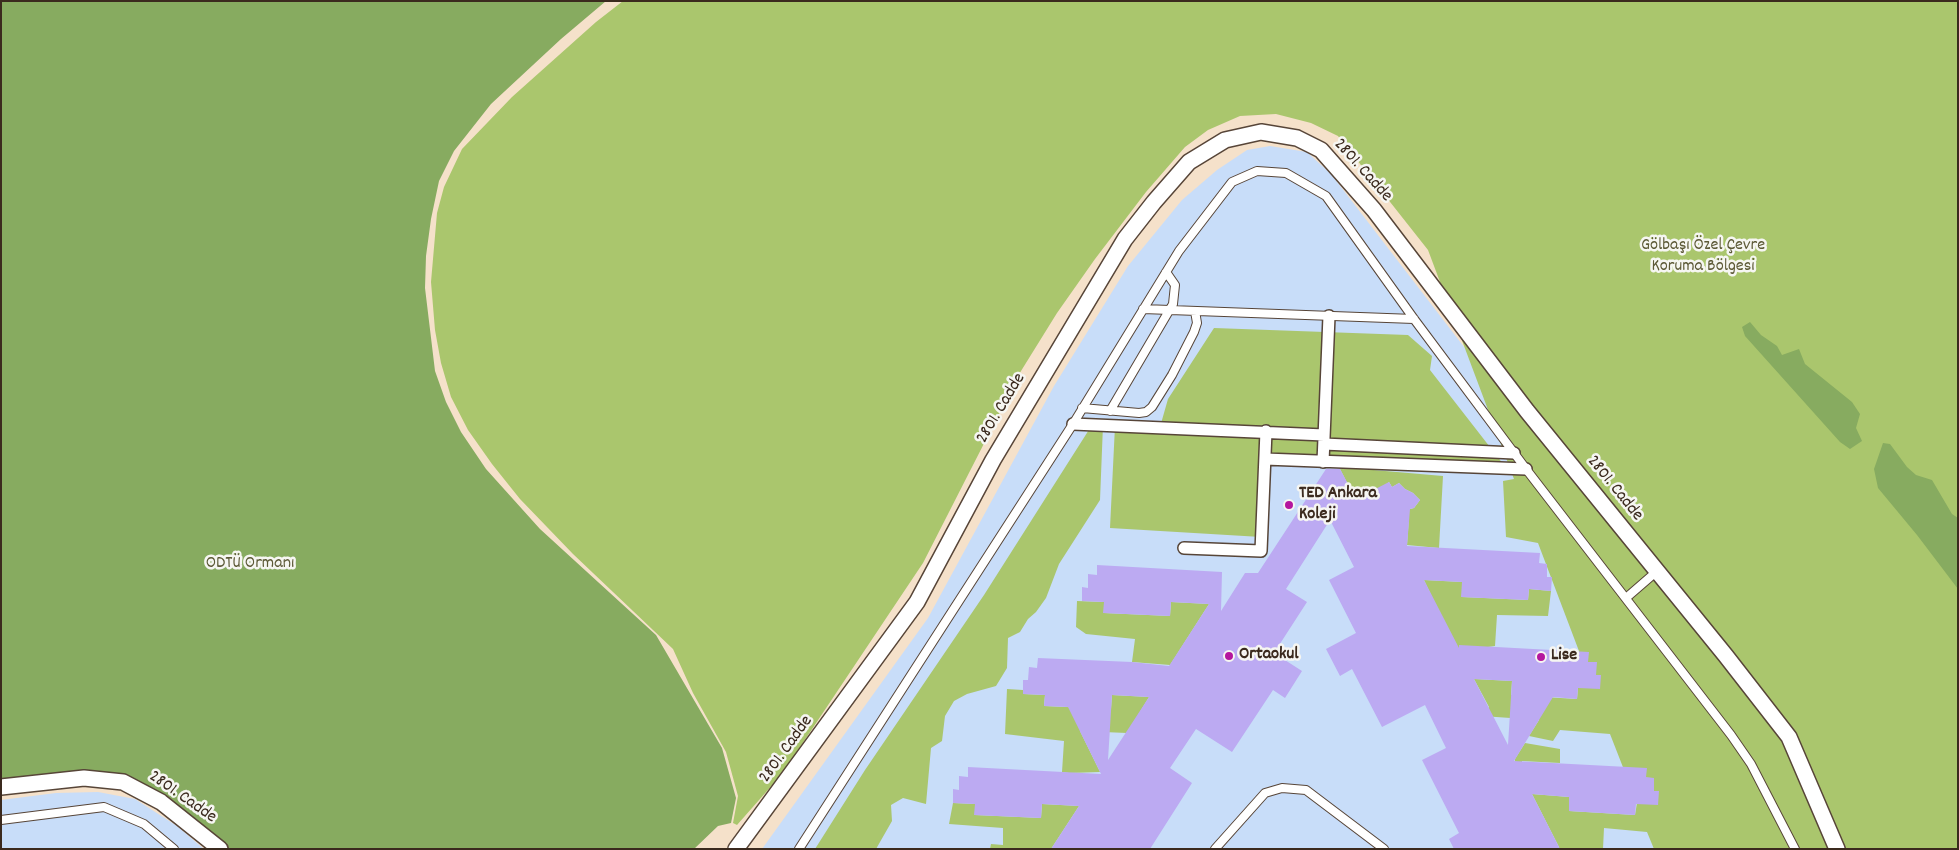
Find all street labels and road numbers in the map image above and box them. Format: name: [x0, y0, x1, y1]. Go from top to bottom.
street label: 2801. Cadde: [1328, 135, 1396, 207]
street label: 2801. Cadde: [973, 370, 1031, 448]
street label: 2801. Cadde: [1581, 452, 1647, 526]
street label: 2801. Cadde: [755, 712, 819, 788]
street label: 2801. Cadde: [144, 767, 220, 829]

